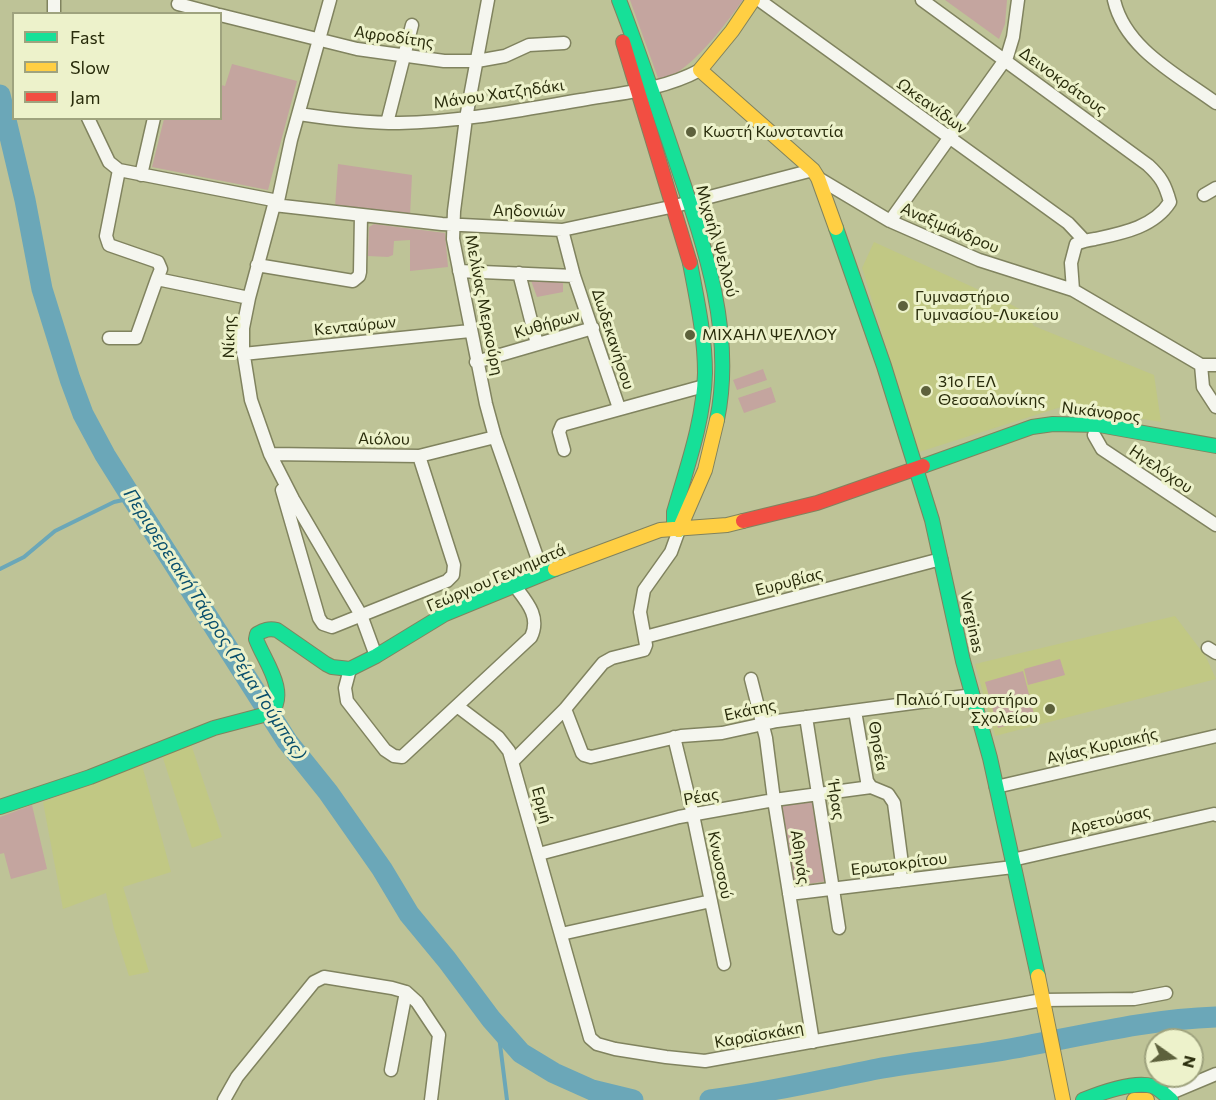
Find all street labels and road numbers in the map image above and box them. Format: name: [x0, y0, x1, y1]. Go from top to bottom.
street label: Αφροδίτης: [353, 22, 435, 52]
street label: Δεινοκράτους: [1016, 43, 1110, 119]
street label: Ωκεανίδων: [893, 74, 971, 138]
street label: Μάνου Χατζηδάκι: [432, 75, 566, 113]
street label: Μιχαήλ Ψελλού: [692, 183, 742, 299]
street label: Αναξιμάνδρου: [898, 199, 1002, 257]
street label: Αηδονιών: [493, 201, 565, 221]
street label: Μελίνας Μερκούρη: [461, 233, 507, 377]
street label: Δωδεκανήσου: [588, 286, 638, 392]
street label: Κυθήρων: [512, 305, 582, 343]
street label: Κενταύρων: [313, 312, 397, 340]
street label: Νίκης: [219, 315, 239, 359]
street label: Νικάνορος: [1060, 398, 1142, 426]
street label: Αιόλου: [358, 429, 410, 449]
street label: Ηγελόχου: [1126, 441, 1196, 497]
street label: Γεώργιου Γεννηματά: [424, 540, 568, 616]
street label: Ευρυβίας: [753, 564, 825, 600]
street label: Verginas: [956, 590, 988, 654]
street label: Εκάτης: [722, 695, 778, 725]
street label: Θησέα: [864, 720, 892, 772]
street label: Αγίας Κυριακής: [1045, 724, 1159, 768]
street label: Ήρας: [823, 779, 849, 821]
street label: Ερμή: [528, 784, 556, 826]
street label: Ρέας: [682, 784, 720, 810]
street label: Αρετούσας: [1068, 801, 1152, 839]
street label: Αθηνάς: [786, 828, 814, 886]
street label: Κνωσσού: [703, 829, 737, 901]
street label: Ερωτοκρίτου: [850, 849, 948, 879]
street label: Καραϊσκάκη: [713, 1018, 805, 1052]

